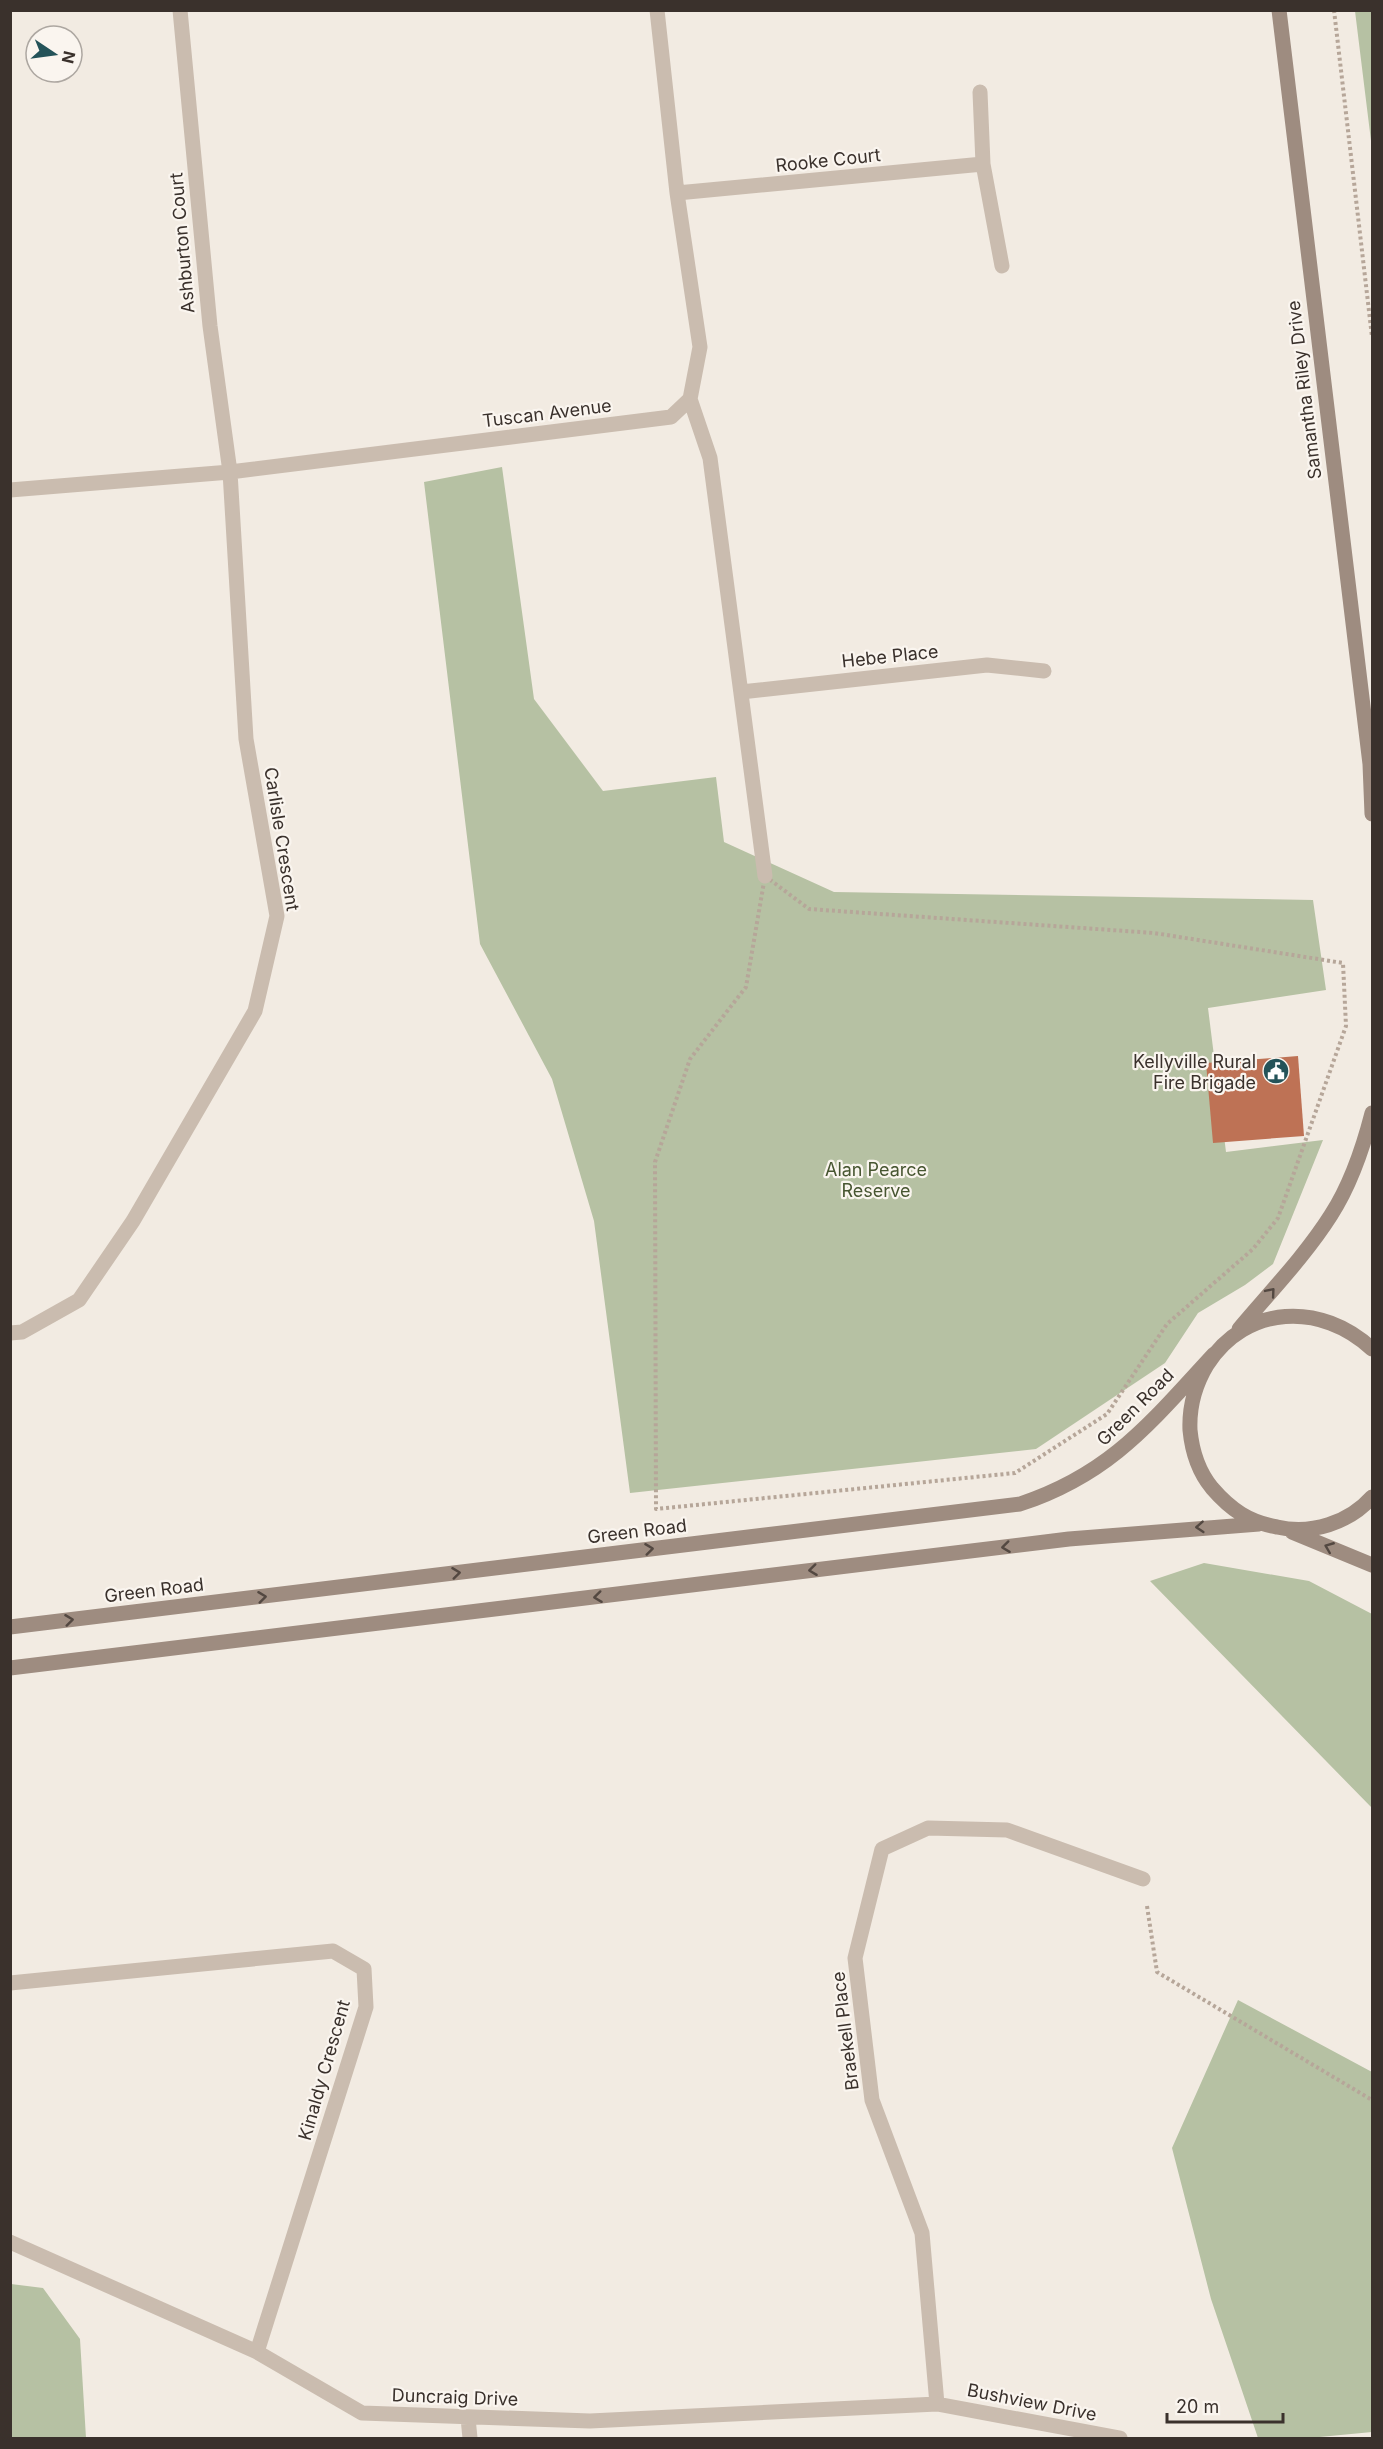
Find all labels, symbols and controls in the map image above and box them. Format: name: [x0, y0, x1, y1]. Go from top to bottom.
north arrow: [24, 24, 84, 84]
text: N: [57, 49, 80, 66]
street label: Rooke Court: [774, 144, 882, 176]
street label: Ashburton Court: [165, 172, 199, 314]
street label: Samantha Riley Drive: [1283, 299, 1325, 481]
street label: Tuscan Avenue: [481, 395, 613, 431]
street label: Hebe Place: [841, 640, 939, 672]
street label: Carlisle Crescent: [260, 766, 304, 913]
place label: Kellyville Rural Fire Brigade: [1133, 1051, 1256, 1093]
public building icon: Kellyville Rural Fire Brigade: [1261, 1056, 1291, 1086]
park label: Alan Pearce Reserve: [825, 1159, 927, 1201]
one-way arrow: [1263, 1288, 1274, 1299]
street label: Green Road: [1092, 1364, 1178, 1450]
street label: Green Road: [586, 1514, 688, 1548]
one-way arrow: [1196, 1521, 1205, 1534]
one-way arrow: [1002, 1540, 1011, 1552]
one-way arrow: [1324, 1542, 1335, 1554]
one-way arrow: [645, 1543, 654, 1556]
one-way arrow: [808, 1564, 817, 1576]
one-way arrow: [451, 1567, 460, 1580]
street label: Green Road: [103, 1573, 205, 1607]
one-way arrow: [594, 1590, 603, 1602]
one-way arrow: [258, 1591, 267, 1603]
one-way arrow: [64, 1615, 73, 1627]
street label: Braekell Place: [827, 1970, 863, 2092]
street label: Kinaldy Crescent: [294, 1997, 354, 2143]
street label: Bushview Drive: [966, 2379, 1098, 2425]
street label: Duncraig Drive: [391, 2384, 519, 2410]
scale bar: [1167, 2386, 1282, 2424]
text: 20 m: [1176, 2396, 1219, 2417]

